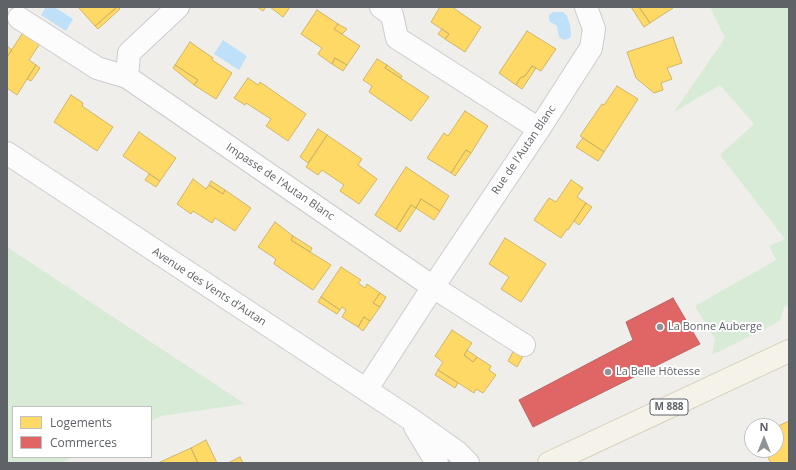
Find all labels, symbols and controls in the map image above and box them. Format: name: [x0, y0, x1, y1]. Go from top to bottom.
street label: Rue de l'Autan Blanc: [489, 103, 559, 197]
street label: Impasse de l'Autan Blanc: [223, 141, 337, 223]
street label: Avenue des Vents d'Autan: [150, 245, 268, 329]
place label: La Bonne Auberge: [668, 320, 762, 334]
marker: La Bonne Auberge: [655, 322, 665, 332]
place label: La Belle Hôtesse: [616, 365, 700, 379]
marker: La Belle Hôtesse: [603, 367, 613, 377]
road number: M 888: [650, 399, 688, 415]
legend: [12, 406, 152, 458]
text: Logements: [50, 414, 112, 431]
north arrow: [744, 418, 784, 458]
text: N: [760, 419, 768, 434]
text: Commerces: [50, 434, 117, 451]

